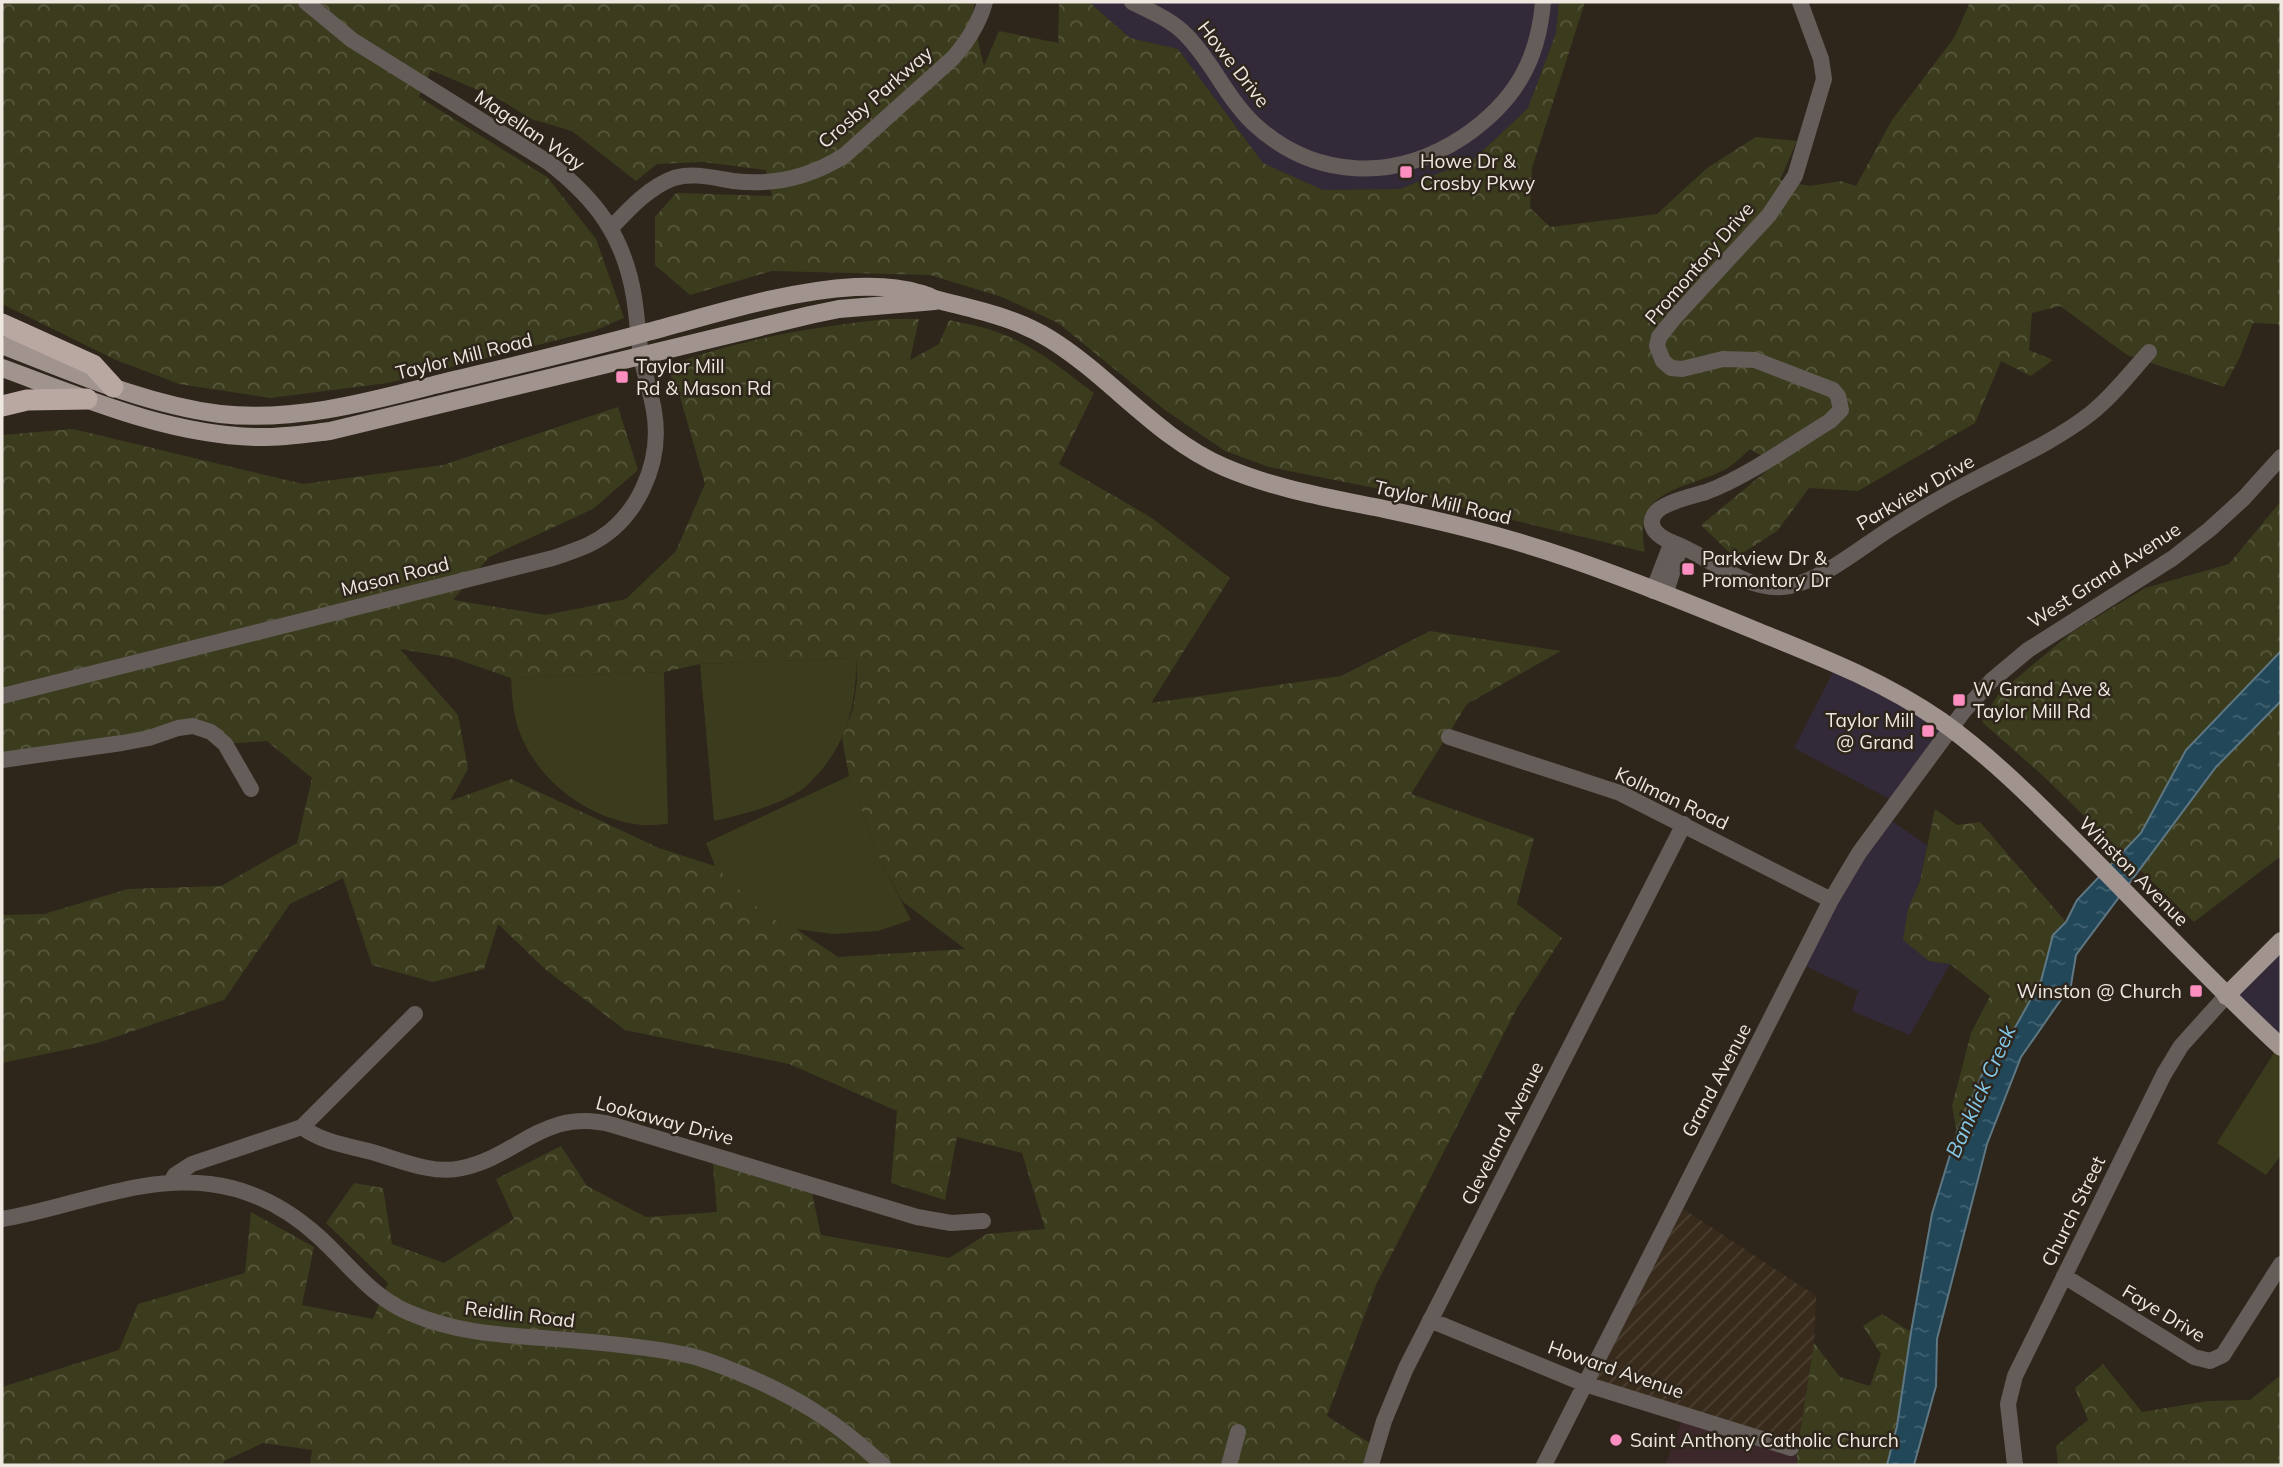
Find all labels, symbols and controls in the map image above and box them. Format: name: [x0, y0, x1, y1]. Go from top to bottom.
street label: Howe Drive: [1193, 16, 1275, 112]
street label: Crosby Parkway: [813, 41, 937, 153]
street label: Magellan Way: [470, 84, 590, 176]
place label: Howe Dr & Crosby Pkwy: [1420, 149, 1535, 195]
marker: Howe Dr & Crosby Pkwy: [1398, 164, 1414, 180]
street label: Promontory Drive: [1639, 197, 1759, 329]
street label: Taylor Mill Road: [393, 327, 535, 385]
place label: Taylor Mill Rd & Mason Rd: [636, 354, 771, 400]
marker: Taylor Mill Rd & Mason Rd: [614, 369, 630, 385]
street label: Parkview Drive: [1852, 449, 1978, 535]
street label: Taylor Mill Road: [1372, 475, 1514, 529]
street label: West Grand Avenue: [2023, 517, 2185, 633]
place label: Parkview Dr & Promontory Dr: [1702, 546, 1832, 592]
street label: Mason Road: [338, 551, 452, 601]
marker: Parkview Dr & Promontory Dr: [1680, 561, 1696, 577]
place label: W Grand Ave & Taylor Mill Rd: [1973, 677, 2111, 723]
marker: W Grand Ave & Taylor Mill Rd: [1951, 692, 1967, 708]
place label: Taylor Mill @ Grand: [1825, 708, 1914, 754]
marker: Taylor Mill @ Grand: [1920, 723, 1936, 739]
street label: Kollman Road: [1611, 761, 1733, 835]
street label: Winston Avenue: [2074, 811, 2194, 931]
place label: Winston @ Church: [2017, 979, 2182, 1003]
marker: Winston @ Church: [2188, 983, 2204, 999]
street label: Grand Avenue: [1676, 1019, 1756, 1141]
water label: Banklick Creek: [1939, 1020, 2021, 1161]
street label: Cleveland Avenue: [1456, 1057, 1548, 1209]
street label: Lookaway Drive: [594, 1090, 736, 1150]
street label: Church Street: [2036, 1152, 2110, 1270]
street label: Faye Drive: [2118, 1279, 2210, 1347]
street label: Reidlin Road: [463, 1295, 577, 1333]
street label: Howard Avenue: [1545, 1334, 1687, 1404]
place label: Saint Anthony Catholic Church: [1630, 1428, 1899, 1452]
marker: Saint Anthony Catholic Church: [1608, 1432, 1624, 1448]

